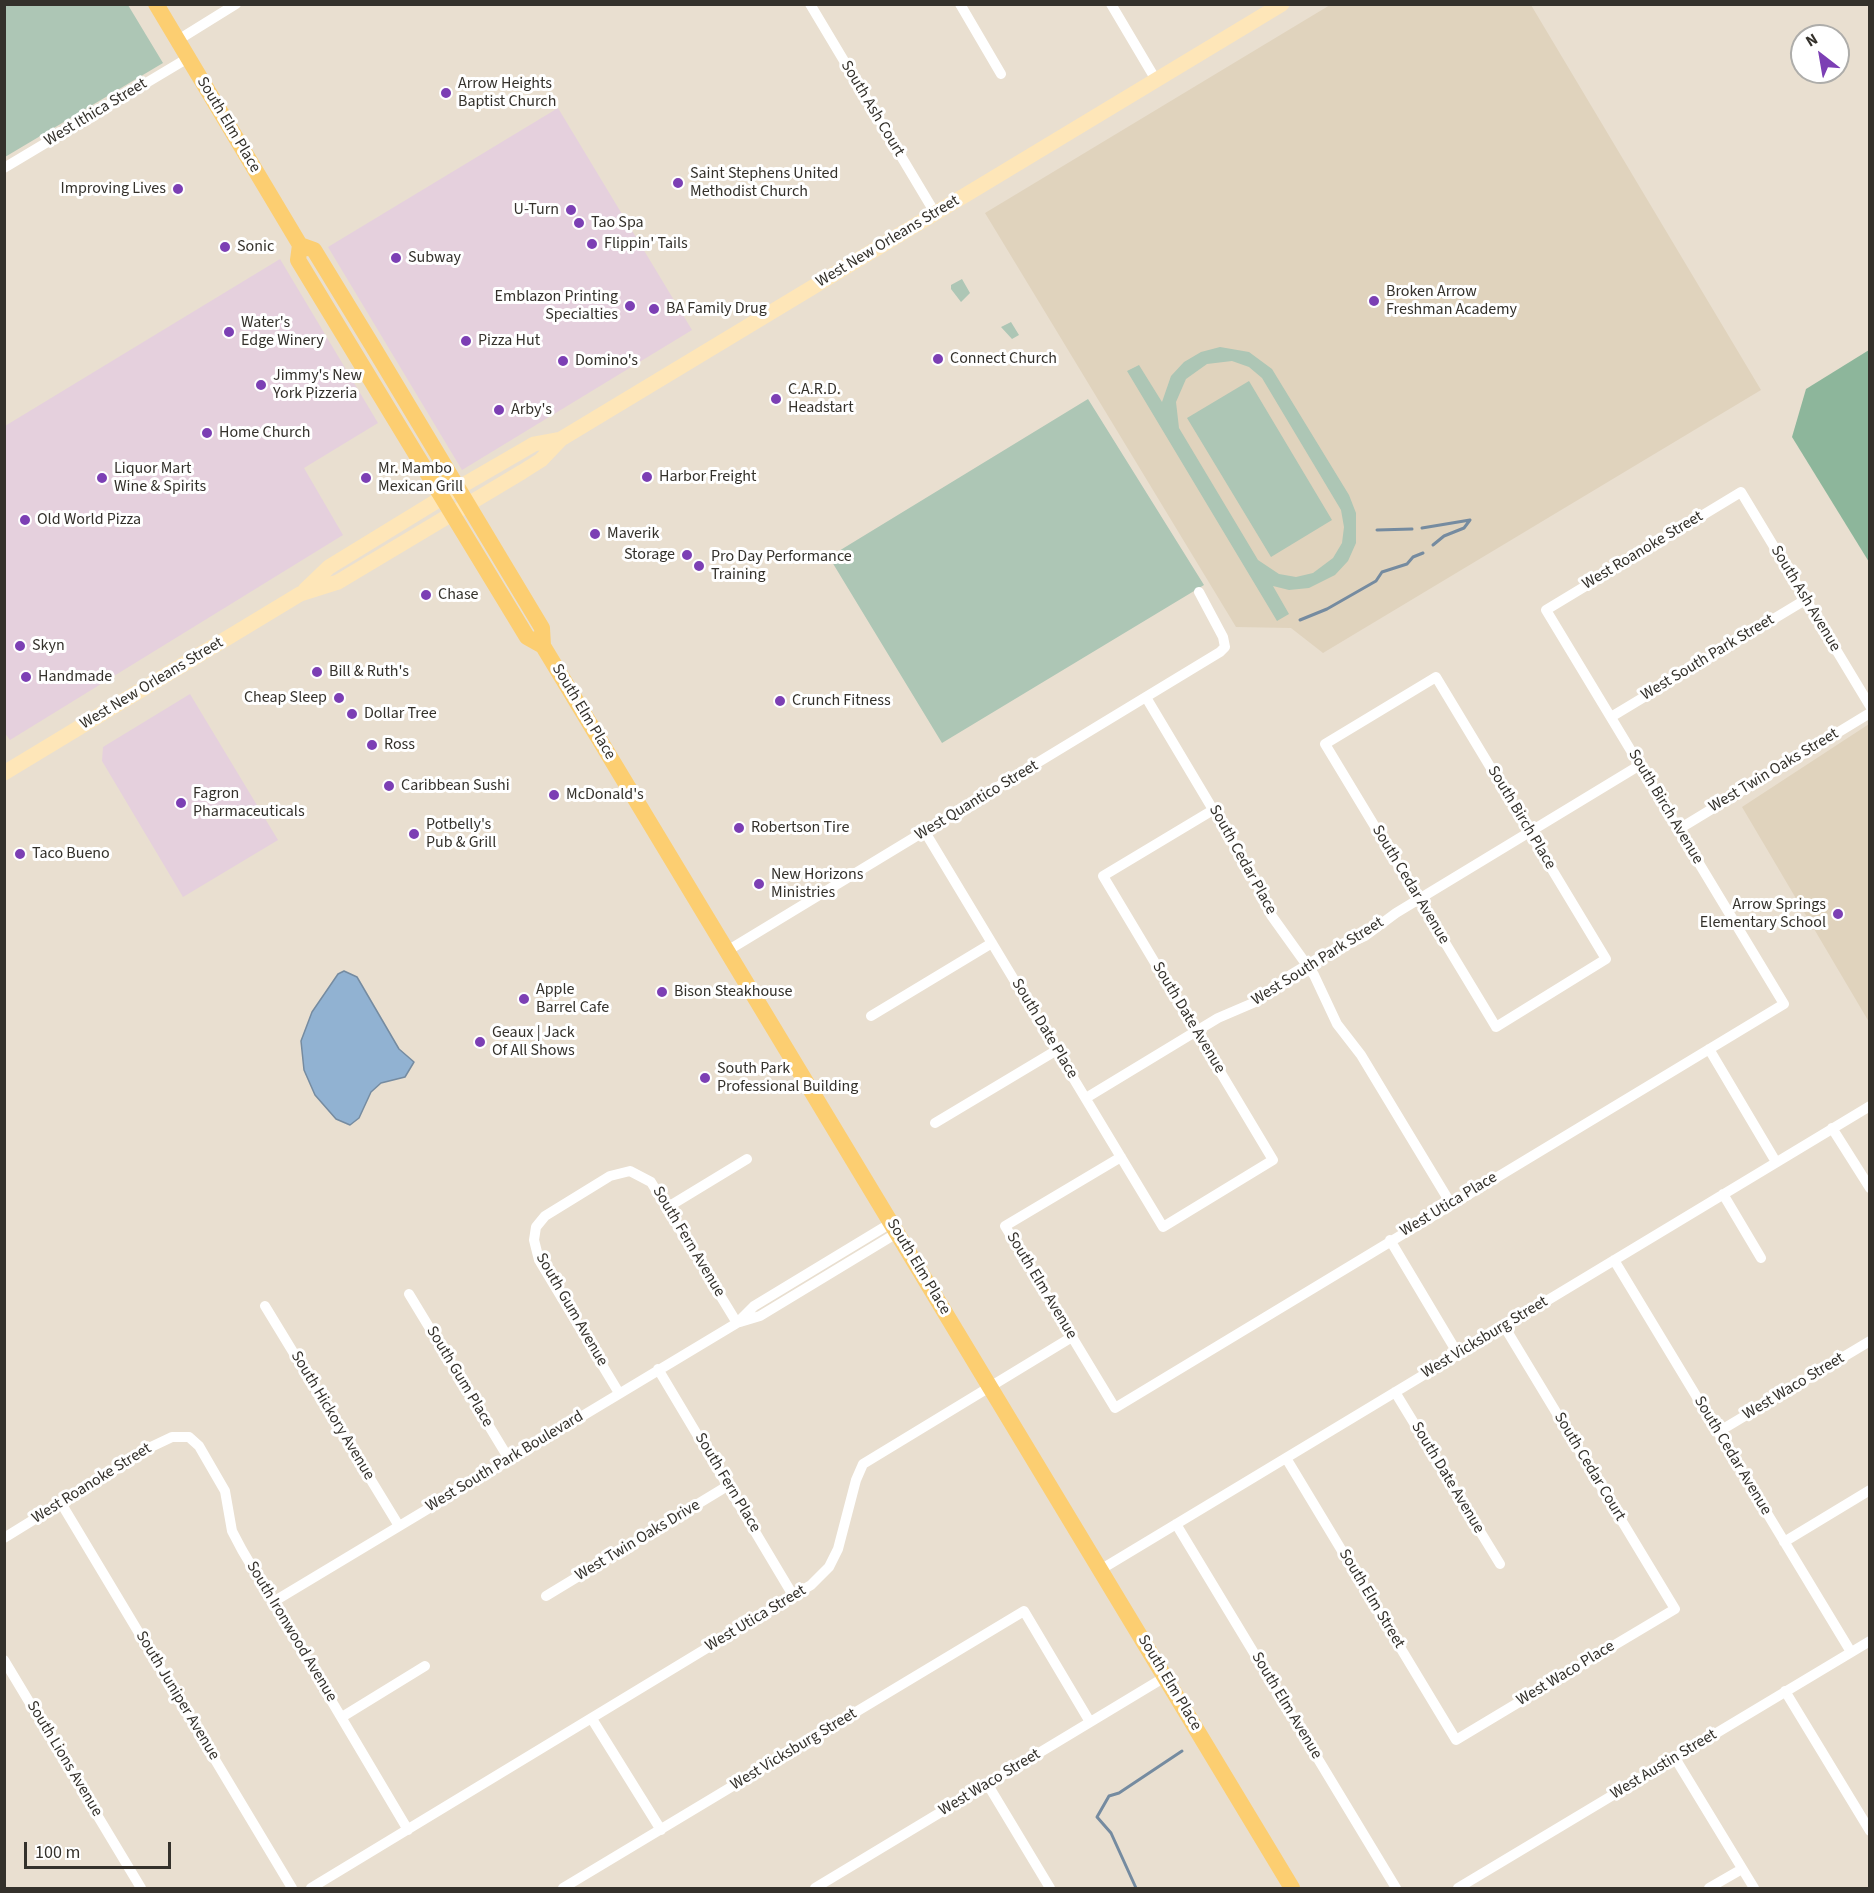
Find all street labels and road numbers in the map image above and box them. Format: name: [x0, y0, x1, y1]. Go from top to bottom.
street label: South Ash Court: [836, 58, 908, 160]
street label: South Elm Place: [192, 74, 264, 176]
street label: West Ithica Street: [41, 75, 151, 151]
street label: West New Orleans Street: [813, 192, 963, 292]
street label: West Roanoke Street: [1579, 507, 1707, 595]
street label: South Ash Avenue: [1766, 543, 1844, 655]
street label: West South Park Street: [1638, 611, 1778, 705]
street label: West New Orleans Street: [77, 634, 227, 734]
street label: South Elm Place: [547, 661, 619, 763]
street label: West Twin Oaks Street: [1706, 725, 1842, 817]
street label: South Birch Avenue: [1623, 746, 1707, 868]
street label: West Quantico Street: [912, 757, 1042, 845]
street label: South Birch Place: [1483, 763, 1559, 873]
street label: South Cedar Place: [1204, 802, 1280, 918]
street label: South Cedar Avenue: [1367, 822, 1453, 948]
street label: West South Park Street: [1248, 914, 1388, 1010]
street label: South Date Avenue: [1147, 959, 1229, 1077]
street label: South Date Place: [1007, 975, 1081, 1083]
street label: West Utica Place: [1397, 1169, 1501, 1241]
street label: South Fern Avenue: [647, 1183, 729, 1301]
street label: South Elm Place: [882, 1216, 954, 1318]
street label: South Elm Avenue: [1001, 1229, 1081, 1343]
street label: South Gum Avenue: [531, 1250, 611, 1370]
street label: West Vicksburg Street: [1418, 1293, 1552, 1383]
street label: South Gum Place: [421, 1323, 497, 1431]
street label: South Hickory Avenue: [286, 1348, 378, 1484]
street label: West Waco Street: [1740, 1349, 1848, 1425]
street label: South Cedar Avenue: [1689, 1393, 1775, 1519]
street label: West South Park Boulevard: [423, 1407, 587, 1517]
street label: South Cedar Court: [1549, 1409, 1629, 1525]
street label: South Date Avenue: [1406, 1419, 1488, 1537]
street label: South Fern Place: [690, 1430, 764, 1536]
street label: West Roanoke Street: [29, 1439, 155, 1529]
street label: West Twin Oaks Drive: [572, 1496, 704, 1586]
street label: South Elm Street: [1334, 1546, 1408, 1652]
street label: South Ironwood Avenue: [241, 1558, 341, 1706]
street label: West Utica Street: [702, 1582, 810, 1656]
street label: South Juniper Avenue: [131, 1628, 223, 1764]
street label: South Elm Place: [1133, 1632, 1205, 1734]
street label: West Waco Place: [1514, 1637, 1618, 1711]
street label: South Elm Avenue: [1246, 1649, 1326, 1763]
street label: South Lions Avenue: [22, 1698, 106, 1820]
street label: West Vicksburg Street: [727, 1705, 861, 1795]
street label: West Austin Street: [1607, 1726, 1721, 1804]
street label: West Waco Street: [936, 1745, 1044, 1821]

